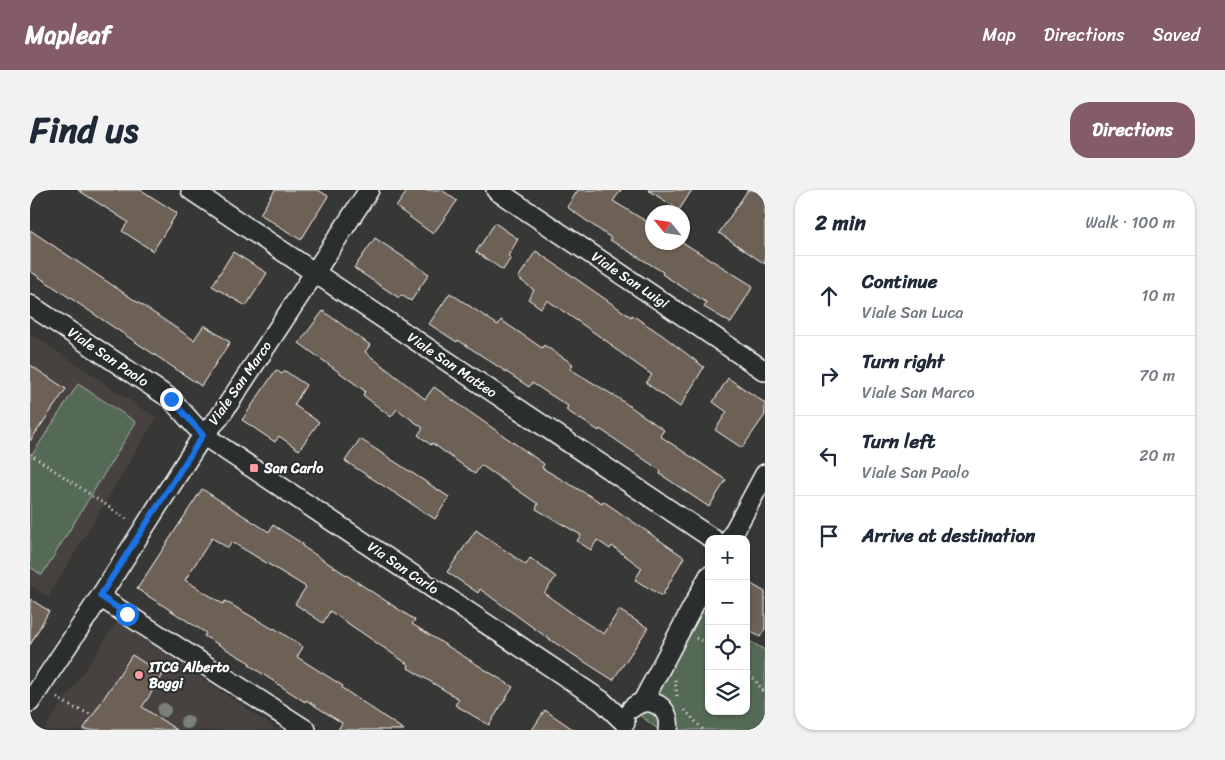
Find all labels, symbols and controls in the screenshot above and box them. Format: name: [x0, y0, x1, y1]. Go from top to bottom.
text: Mapleaf: [25, 14, 111, 56]
text: Map: [983, 19, 1016, 51]
text: Directions: [1044, 19, 1125, 51]
text: Saved: [1153, 19, 1200, 51]
text: Find us: [30, 99, 138, 161]
button: Directions: [1070, 102, 1195, 158]
text: 2 min: [815, 204, 866, 242]
north arrow: [645, 205, 690, 250]
text: Walk · 100 m: [1085, 208, 1175, 237]
street label: Viale San Luigi: [586, 245, 675, 316]
text: Continue: [862, 265, 938, 298]
text: 10 m: [1142, 281, 1175, 310]
icon: ahead: [815, 282, 843, 310]
text: Viale San Luca: [862, 298, 963, 327]
street label: Viale San Paolo: [62, 320, 154, 394]
street label: Viale San Matteo: [402, 325, 502, 405]
street label: Viale San Marco: [201, 335, 279, 431]
text: Turn right: [862, 345, 944, 378]
text: 70 m: [1139, 361, 1175, 390]
icon: right: [815, 362, 843, 390]
text: Viale San Marco: [862, 378, 975, 407]
route end: [160, 388, 183, 411]
text: Turn left: [862, 425, 935, 458]
text: 20 m: [1139, 441, 1175, 470]
icon: left: [815, 442, 843, 470]
place label: San Carlo: [263, 456, 323, 481]
text: Viale San Paolo: [862, 458, 969, 487]
marker: San Carlo: [248, 462, 260, 474]
text: Arrive at destination: [862, 519, 1035, 552]
icon: arrive: [815, 522, 843, 550]
street label: Via San Carlo: [362, 535, 444, 601]
map controls: [705, 535, 750, 715]
button: +: [705, 535, 750, 580]
button: −: [705, 580, 750, 625]
route start: [116, 603, 139, 626]
button: locate: [705, 625, 750, 670]
place label: ITCG Alberto Baggi: [148, 655, 230, 696]
marker: ITCG Alberto Baggi: [133, 669, 145, 681]
button: layers: [705, 670, 750, 715]

